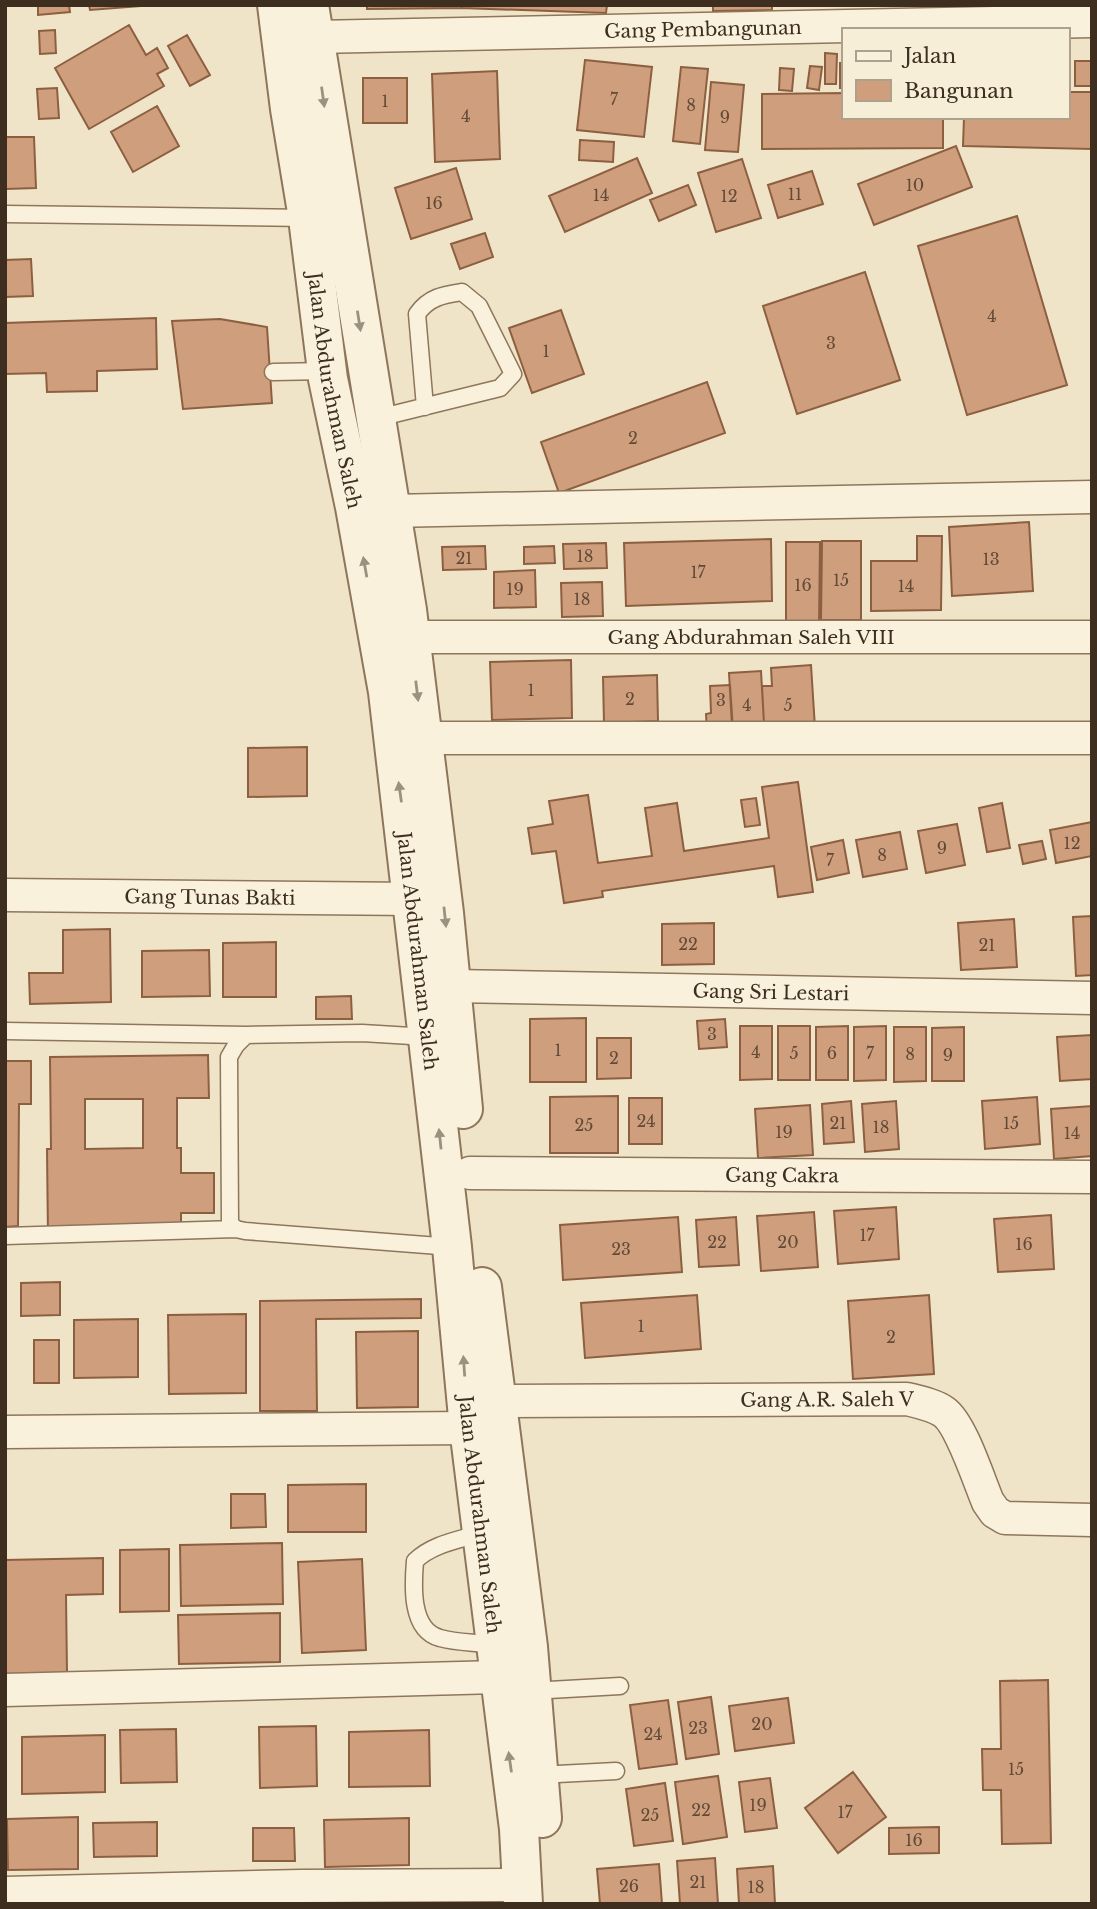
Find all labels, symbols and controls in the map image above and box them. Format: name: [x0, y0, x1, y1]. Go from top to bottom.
street label: Gang Pembangunan: [604, 16, 802, 43]
legend: [842, 28, 1069, 119]
text: Jalan: [901, 43, 956, 69]
text: Bangunan: [904, 78, 1013, 104]
one-way arrow: [318, 86, 329, 108]
house number: 7: [610, 89, 619, 109]
house number: 1: [381, 91, 389, 111]
house number: 8: [686, 95, 696, 115]
house number: 4: [461, 106, 471, 126]
house number: 9: [720, 107, 730, 127]
house number: 10: [906, 175, 924, 195]
house number: 11: [788, 184, 802, 204]
house number: 14: [593, 185, 609, 205]
house number: 12: [721, 186, 738, 206]
house number: 16: [425, 193, 443, 213]
street label: Jalan Abdurahman Saleh: [302, 268, 366, 511]
house number: 4: [987, 306, 997, 326]
one-way arrow: [354, 311, 365, 333]
house number: 3: [826, 333, 836, 353]
house number: 1: [542, 341, 550, 361]
house number: 2: [628, 428, 638, 448]
house number: 18: [577, 546, 593, 566]
house number: 21: [456, 548, 473, 568]
house number: 13: [983, 549, 1000, 569]
one-way arrow: [360, 556, 371, 578]
house number: 17: [690, 562, 707, 582]
house number: 15: [833, 570, 849, 590]
house number: 16: [794, 575, 812, 595]
house number: 14: [898, 576, 914, 596]
house number: 19: [506, 579, 524, 599]
house number: 18: [574, 589, 590, 609]
street label: Gang Abdurahman Saleh VIII: [607, 626, 895, 649]
house number: 1: [527, 680, 535, 700]
one-way arrow: [412, 681, 423, 703]
house number: 2: [625, 689, 635, 709]
house number: 3: [716, 690, 726, 710]
house number: 4: [742, 695, 752, 715]
house number: 5: [783, 695, 793, 715]
one-way arrow: [394, 781, 405, 803]
street label: Jalan Abdurahman Saleh: [392, 828, 443, 1071]
house number: 12: [1064, 833, 1081, 853]
house number: 9: [937, 838, 947, 858]
house number: 8: [877, 845, 887, 865]
house number: 7: [826, 850, 835, 870]
street label: Gang Tunas Bakti: [124, 885, 296, 910]
one-way arrow: [439, 906, 450, 928]
house number: 22: [678, 934, 698, 954]
house number: 21: [979, 935, 996, 955]
street label: Gang Sri Lestari: [692, 980, 850, 1005]
house number: 3: [707, 1024, 717, 1044]
house number: 1: [554, 1040, 562, 1060]
house number: 4: [751, 1042, 761, 1062]
house number: 5: [789, 1043, 799, 1063]
house number: 6: [827, 1043, 837, 1063]
house number: 7: [866, 1043, 875, 1063]
house number: 8: [905, 1044, 915, 1064]
house number: 9: [943, 1045, 953, 1065]
house number: 2: [609, 1048, 619, 1068]
house number: 24: [636, 1111, 656, 1131]
house number: 21: [830, 1113, 847, 1133]
house number: 15: [1003, 1113, 1019, 1133]
house number: 25: [575, 1115, 593, 1135]
house number: 18: [873, 1117, 889, 1137]
house number: 19: [775, 1122, 793, 1142]
house number: 14: [1064, 1123, 1080, 1143]
one-way arrow: [435, 1128, 446, 1150]
street label: Gang Cakra: [725, 1164, 839, 1187]
house number: 17: [859, 1225, 876, 1245]
house number: 22: [707, 1232, 727, 1252]
house number: 20: [777, 1232, 799, 1252]
house number: 16: [1015, 1234, 1033, 1254]
house number: 23: [611, 1239, 631, 1259]
house number: 1: [637, 1316, 645, 1336]
house number: 2: [886, 1327, 896, 1347]
one-way arrow: [458, 1354, 469, 1376]
street label: Gang A.R. Saleh V: [740, 1388, 915, 1412]
street label: Jalan Abdurahman Saleh: [454, 1392, 506, 1635]
house number: 20: [751, 1714, 773, 1734]
house number: 23: [688, 1718, 708, 1738]
house number: 24: [643, 1724, 663, 1744]
one-way arrow: [504, 1750, 515, 1772]
house number: 15: [1008, 1759, 1024, 1779]
house number: 19: [749, 1795, 767, 1815]
house number: 22: [691, 1800, 711, 1820]
house number: 17: [837, 1802, 854, 1822]
house number: 25: [641, 1805, 659, 1825]
house number: 16: [905, 1830, 923, 1850]
house number: 21: [690, 1872, 707, 1892]
house number: 26: [619, 1876, 639, 1896]
house number: 18: [748, 1877, 764, 1897]

